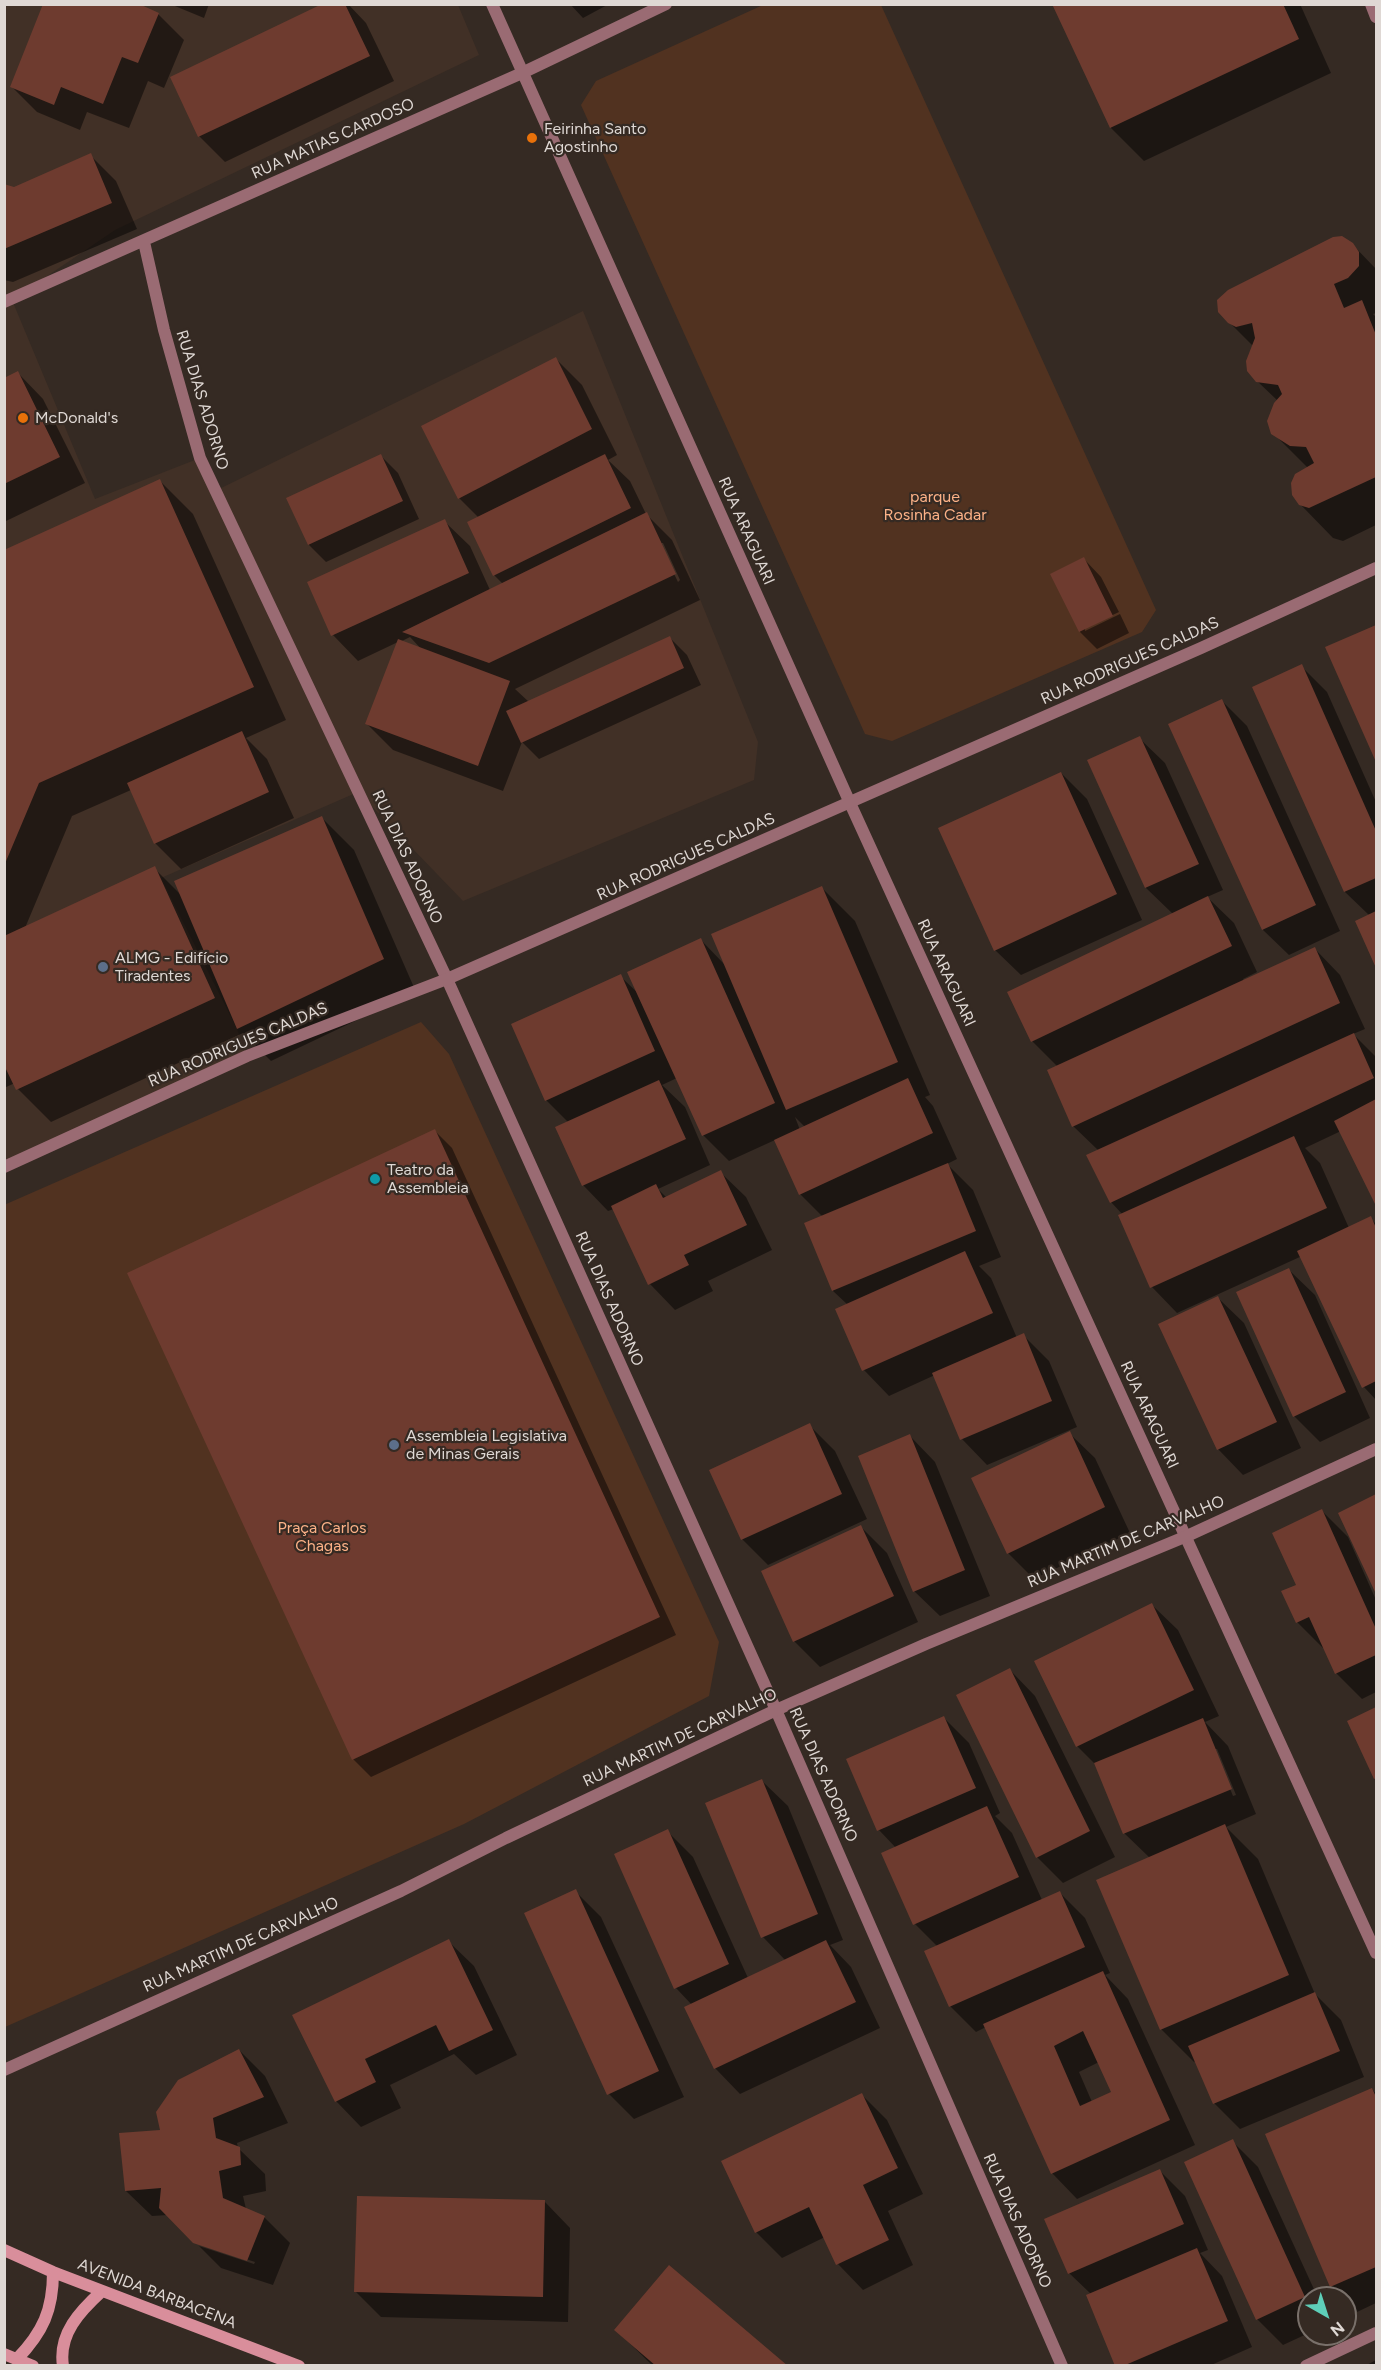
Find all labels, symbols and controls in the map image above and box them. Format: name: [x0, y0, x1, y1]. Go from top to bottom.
street label: RUA MATIAS CARDOSO: [249, 94, 417, 184]
place label: Feirinha Santo Agostinho: [544, 119, 646, 157]
marker: Feirinha Santo Agostinho: [525, 131, 539, 145]
street label: RUA DIAS ADORNO: [172, 328, 232, 472]
place label: McDonald's: [35, 408, 118, 428]
marker: McDonald's: [16, 411, 30, 425]
street label: RUA ARAGUARI: [714, 474, 778, 588]
park label: parque Rosinha Cadar: [883, 487, 987, 525]
street label: RUA RODRIGUES CALDAS: [1038, 613, 1222, 709]
street label: RUA DIAS ADORNO: [368, 787, 446, 927]
street label: RUA RODRIGUES CALDAS: [594, 809, 778, 905]
street label: RUA ARAGUARI: [913, 916, 979, 1030]
place label: ALMG - Edifício Tiradentes: [115, 948, 228, 986]
marker: ALMG - Edifício Tiradentes: [96, 960, 110, 974]
street label: RUA RODRIGUES CALDAS: [145, 998, 331, 1092]
place label: Teatro da Assembleia: [387, 1160, 469, 1198]
marker: Teatro da Assembleia: [368, 1172, 382, 1186]
street label: RUA DIAS ADORNO: [571, 1229, 647, 1369]
street label: RUA ARAGUARI: [1116, 1358, 1182, 1472]
place label: Assembleia Legislativa de Minas Gerais: [406, 1426, 567, 1464]
marker: Assembleia Legislativa de Minas Gerais: [387, 1438, 401, 1452]
street label: RUA MARTIM DE CARVALHO: [1025, 1492, 1227, 1592]
park label: Praça Carlos Chagas: [278, 1518, 366, 1556]
street label: RUA MARTIM DE CARVALHO: [580, 1685, 780, 1791]
street label: RUA DIAS ADORNO: [785, 1705, 861, 1845]
street label: RUA MARTIM DE CARVALHO: [140, 1893, 342, 1997]
street label: RUA DIAS ADORNO: [979, 2151, 1055, 2291]
street label: AVENIDA BARBACENA: [75, 2255, 239, 2333]
north arrow: [1297, 2286, 1357, 2346]
text: N: [1327, 2318, 1348, 2340]

